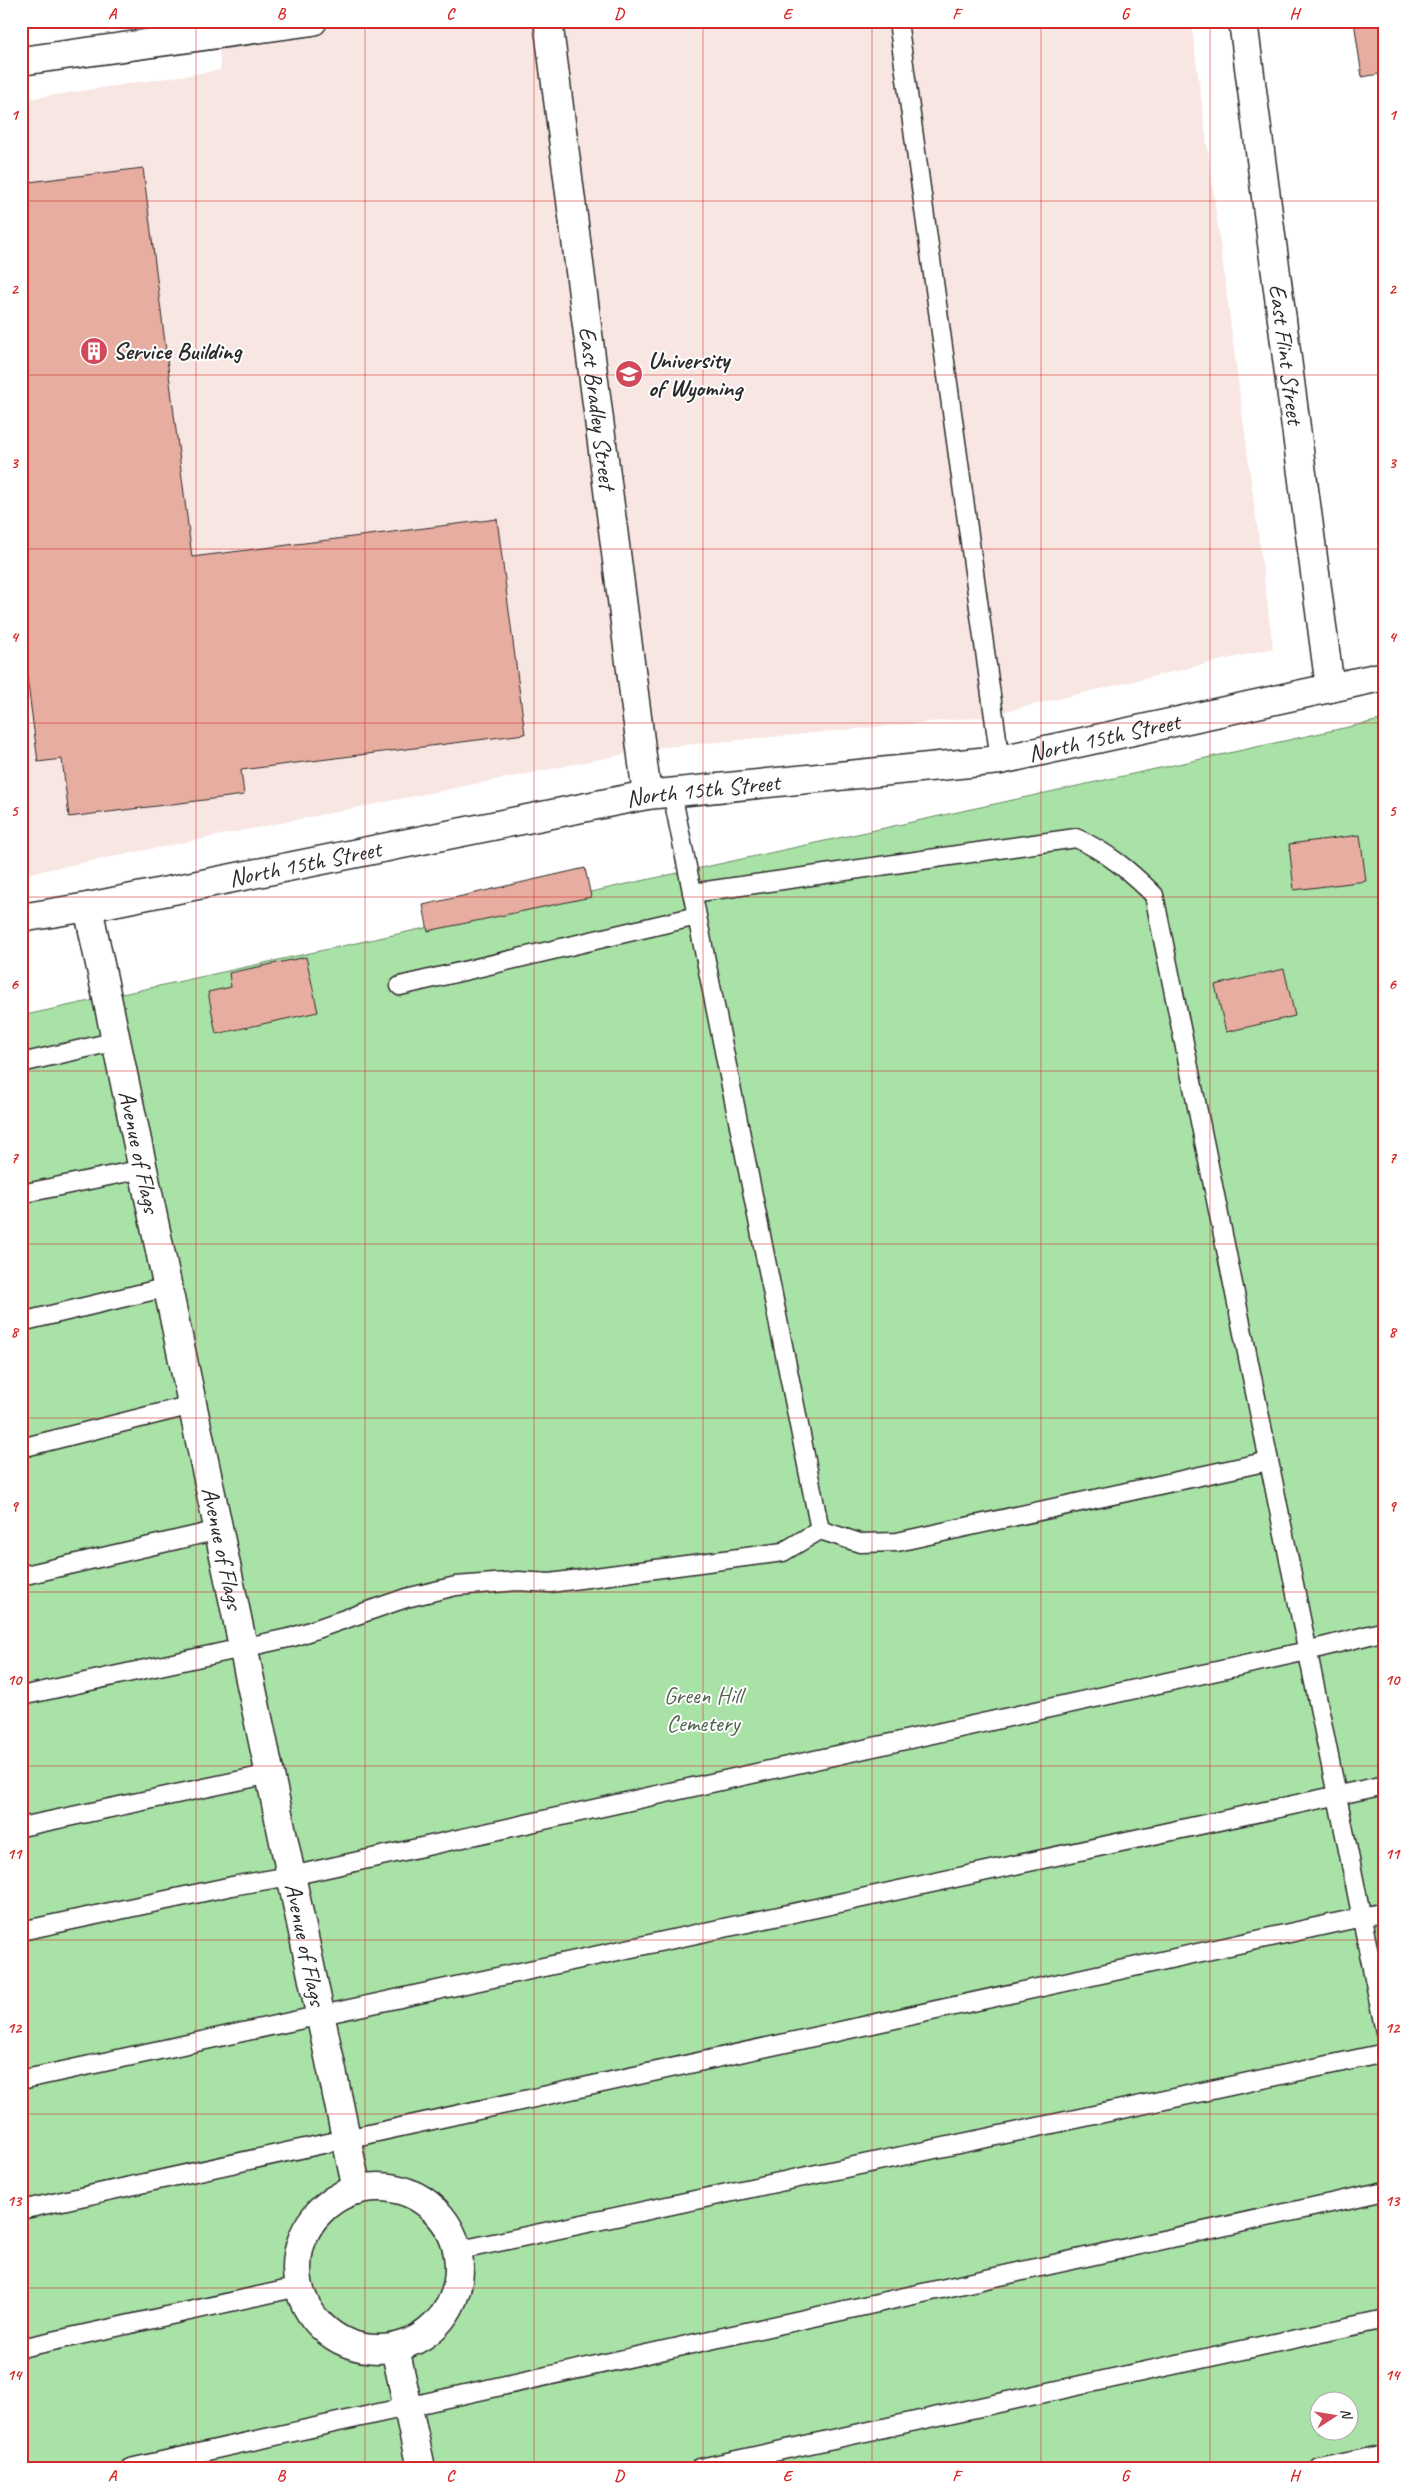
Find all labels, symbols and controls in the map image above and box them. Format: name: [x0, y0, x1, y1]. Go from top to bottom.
text: A: [108, 4, 118, 24]
text: B: [277, 4, 287, 24]
text: C: [446, 4, 456, 24]
text: D: [614, 4, 625, 24]
text: E: [783, 4, 794, 24]
text: F: [952, 4, 963, 24]
text: G: [1121, 4, 1131, 24]
text: H: [1289, 4, 1301, 24]
text: 1: [10, 105, 19, 125]
text: 1: [1388, 105, 1397, 125]
text: 2: [10, 279, 19, 299]
text: 2: [1388, 279, 1397, 299]
street label: East Flint Street: [1262, 282, 1311, 428]
street label: East Bradley Street: [572, 325, 623, 494]
building icon: Service Building: [79, 336, 109, 366]
place label: Service Building: [113, 336, 243, 366]
place label: University of Wyoming: [648, 345, 744, 403]
school or university icon: University of Wyoming: [614, 359, 644, 389]
text: 3: [10, 453, 19, 473]
text: 3: [1388, 453, 1397, 473]
text: 4: [10, 627, 19, 647]
text: 4: [1388, 627, 1397, 647]
street label: North 15th Street: [1025, 706, 1184, 768]
street label: North 15th Street: [623, 767, 783, 814]
text: 5: [11, 801, 20, 821]
text: 5: [1389, 801, 1398, 821]
street label: North 15th Street: [226, 833, 385, 893]
text: 6: [10, 974, 19, 994]
text: 6: [1388, 974, 1397, 994]
street label: Avenue of Flags: [112, 1088, 167, 1217]
text: 7: [10, 1148, 19, 1168]
text: 7: [1388, 1148, 1397, 1168]
text: 8: [10, 1322, 19, 1342]
text: 8: [1388, 1322, 1397, 1342]
street label: Avenue of Flags: [195, 1484, 250, 1614]
text: 9: [10, 1496, 19, 1516]
text: 9: [1388, 1496, 1397, 1516]
text: 10: [7, 1670, 23, 1690]
text: 10: [1385, 1670, 1401, 1690]
park label: Green Hill Cemetery: [664, 1680, 746, 1738]
text: 11: [7, 1844, 23, 1864]
text: 11: [1385, 1844, 1401, 1864]
street label: Avenue of Flags: [278, 1881, 333, 2010]
text: 12: [7, 2018, 23, 2038]
text: 12: [1385, 2018, 1401, 2038]
text: 13: [7, 2191, 23, 2211]
text: 13: [1385, 2191, 1401, 2211]
text: 14: [7, 2365, 23, 2385]
text: 14: [1385, 2365, 1401, 2385]
north arrow: [1308, 2392, 1358, 2442]
text: N: [1337, 2407, 1356, 2422]
text: A: [108, 2466, 118, 2486]
text: B: [277, 2466, 287, 2486]
text: C: [446, 2466, 456, 2486]
text: D: [614, 2466, 625, 2486]
text: E: [783, 2466, 794, 2486]
text: F: [952, 2466, 963, 2486]
text: G: [1121, 2466, 1131, 2486]
text: H: [1289, 2466, 1301, 2486]

